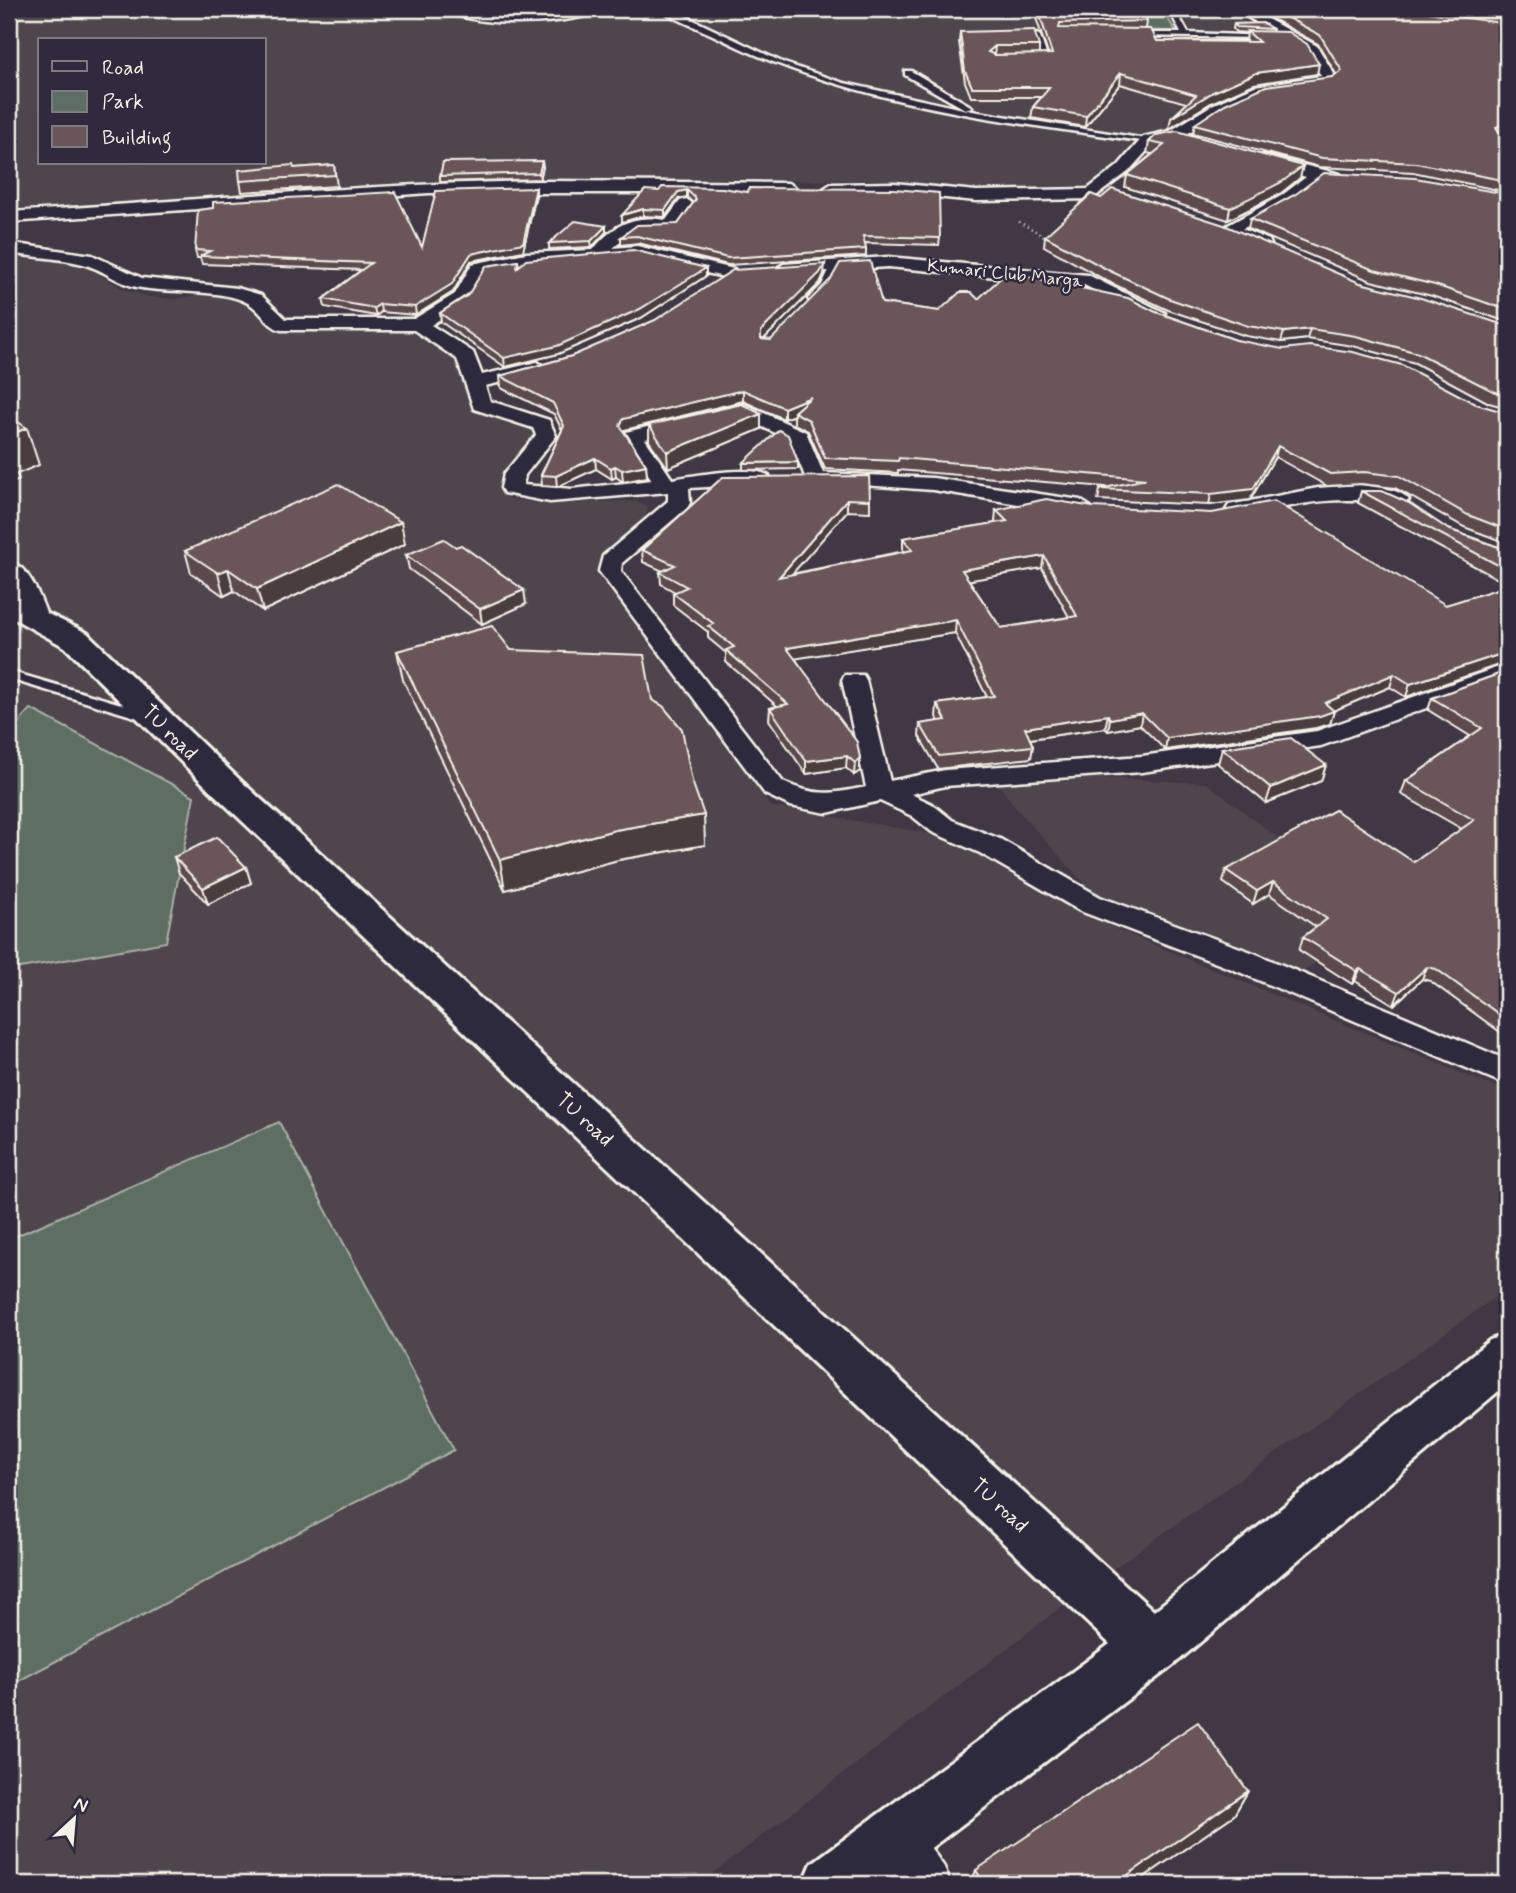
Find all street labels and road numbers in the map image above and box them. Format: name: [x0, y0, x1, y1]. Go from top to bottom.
street label: Kumari Club Marga: [926, 254, 1084, 295]
street label: TU road: [135, 699, 203, 767]
street label: TU road: [550, 1086, 619, 1153]
street label: TU road: [965, 1472, 1034, 1539]

